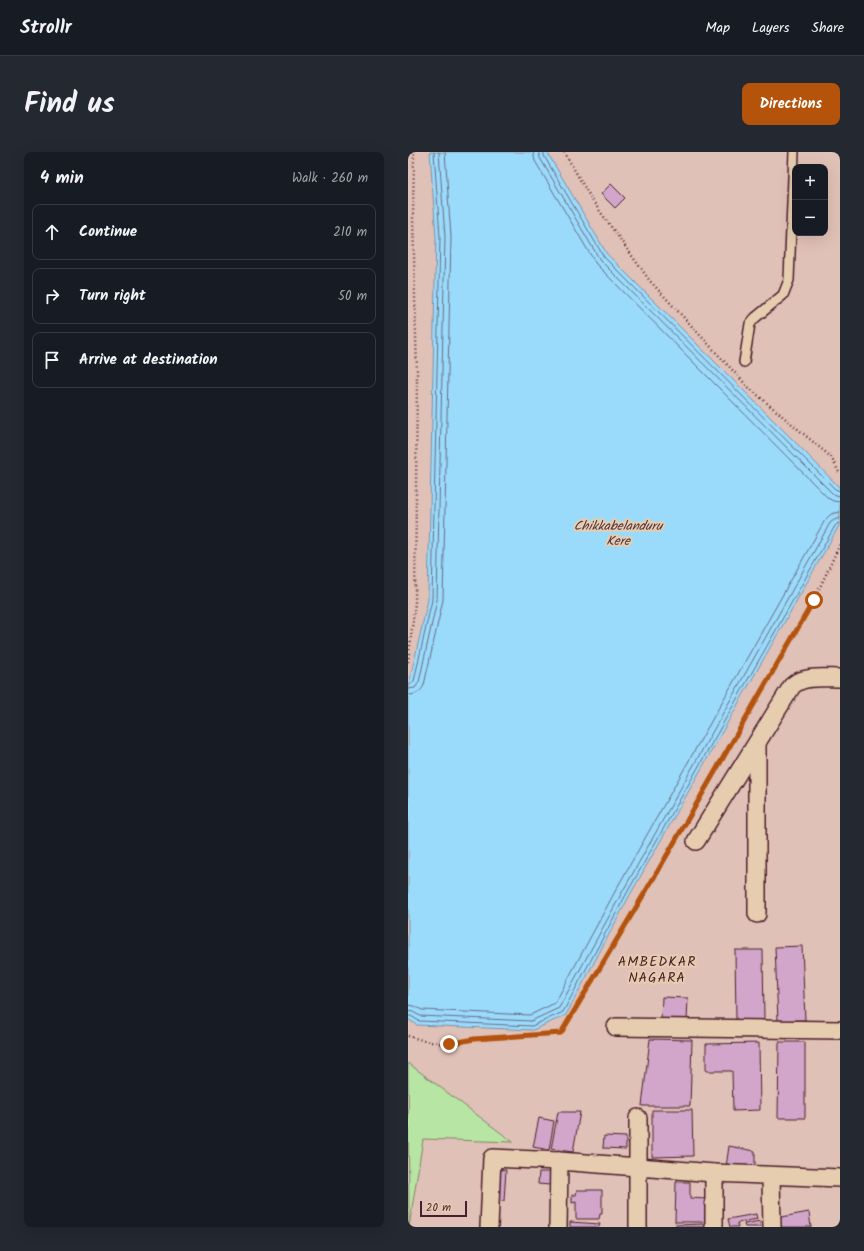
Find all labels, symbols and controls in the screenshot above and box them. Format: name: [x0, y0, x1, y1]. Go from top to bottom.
text: Strollr: [20, 13, 72, 43]
text: Map: [706, 17, 730, 39]
text: Layers: [752, 17, 790, 39]
text: Share: [812, 17, 844, 39]
text: Find us: [24, 82, 115, 127]
button: Directions: [742, 83, 840, 125]
map controls: [792, 164, 828, 236]
button: +: [792, 164, 828, 200]
text: 4 min: [40, 165, 84, 192]
text: Walk · 260 m: [292, 168, 368, 189]
button: −: [792, 200, 828, 236]
text: Continue: [79, 220, 137, 244]
icon: ahead: [41, 221, 63, 243]
text: 210 m: [333, 222, 367, 243]
text: Turn right: [79, 284, 146, 308]
icon: right: [41, 285, 63, 307]
text: 50 m: [338, 286, 367, 307]
text: Arrive at destination: [79, 348, 218, 372]
icon: arrive: [41, 349, 63, 371]
water label: Chikkabelanduru Kere: [574, 516, 664, 552]
route start: [805, 591, 823, 609]
district label: AMBEDKAR NAGARA: [618, 951, 696, 989]
route end: [440, 1035, 458, 1053]
scale bar: [420, 1199, 467, 1218]
text: 20 m: [426, 1199, 451, 1217]

